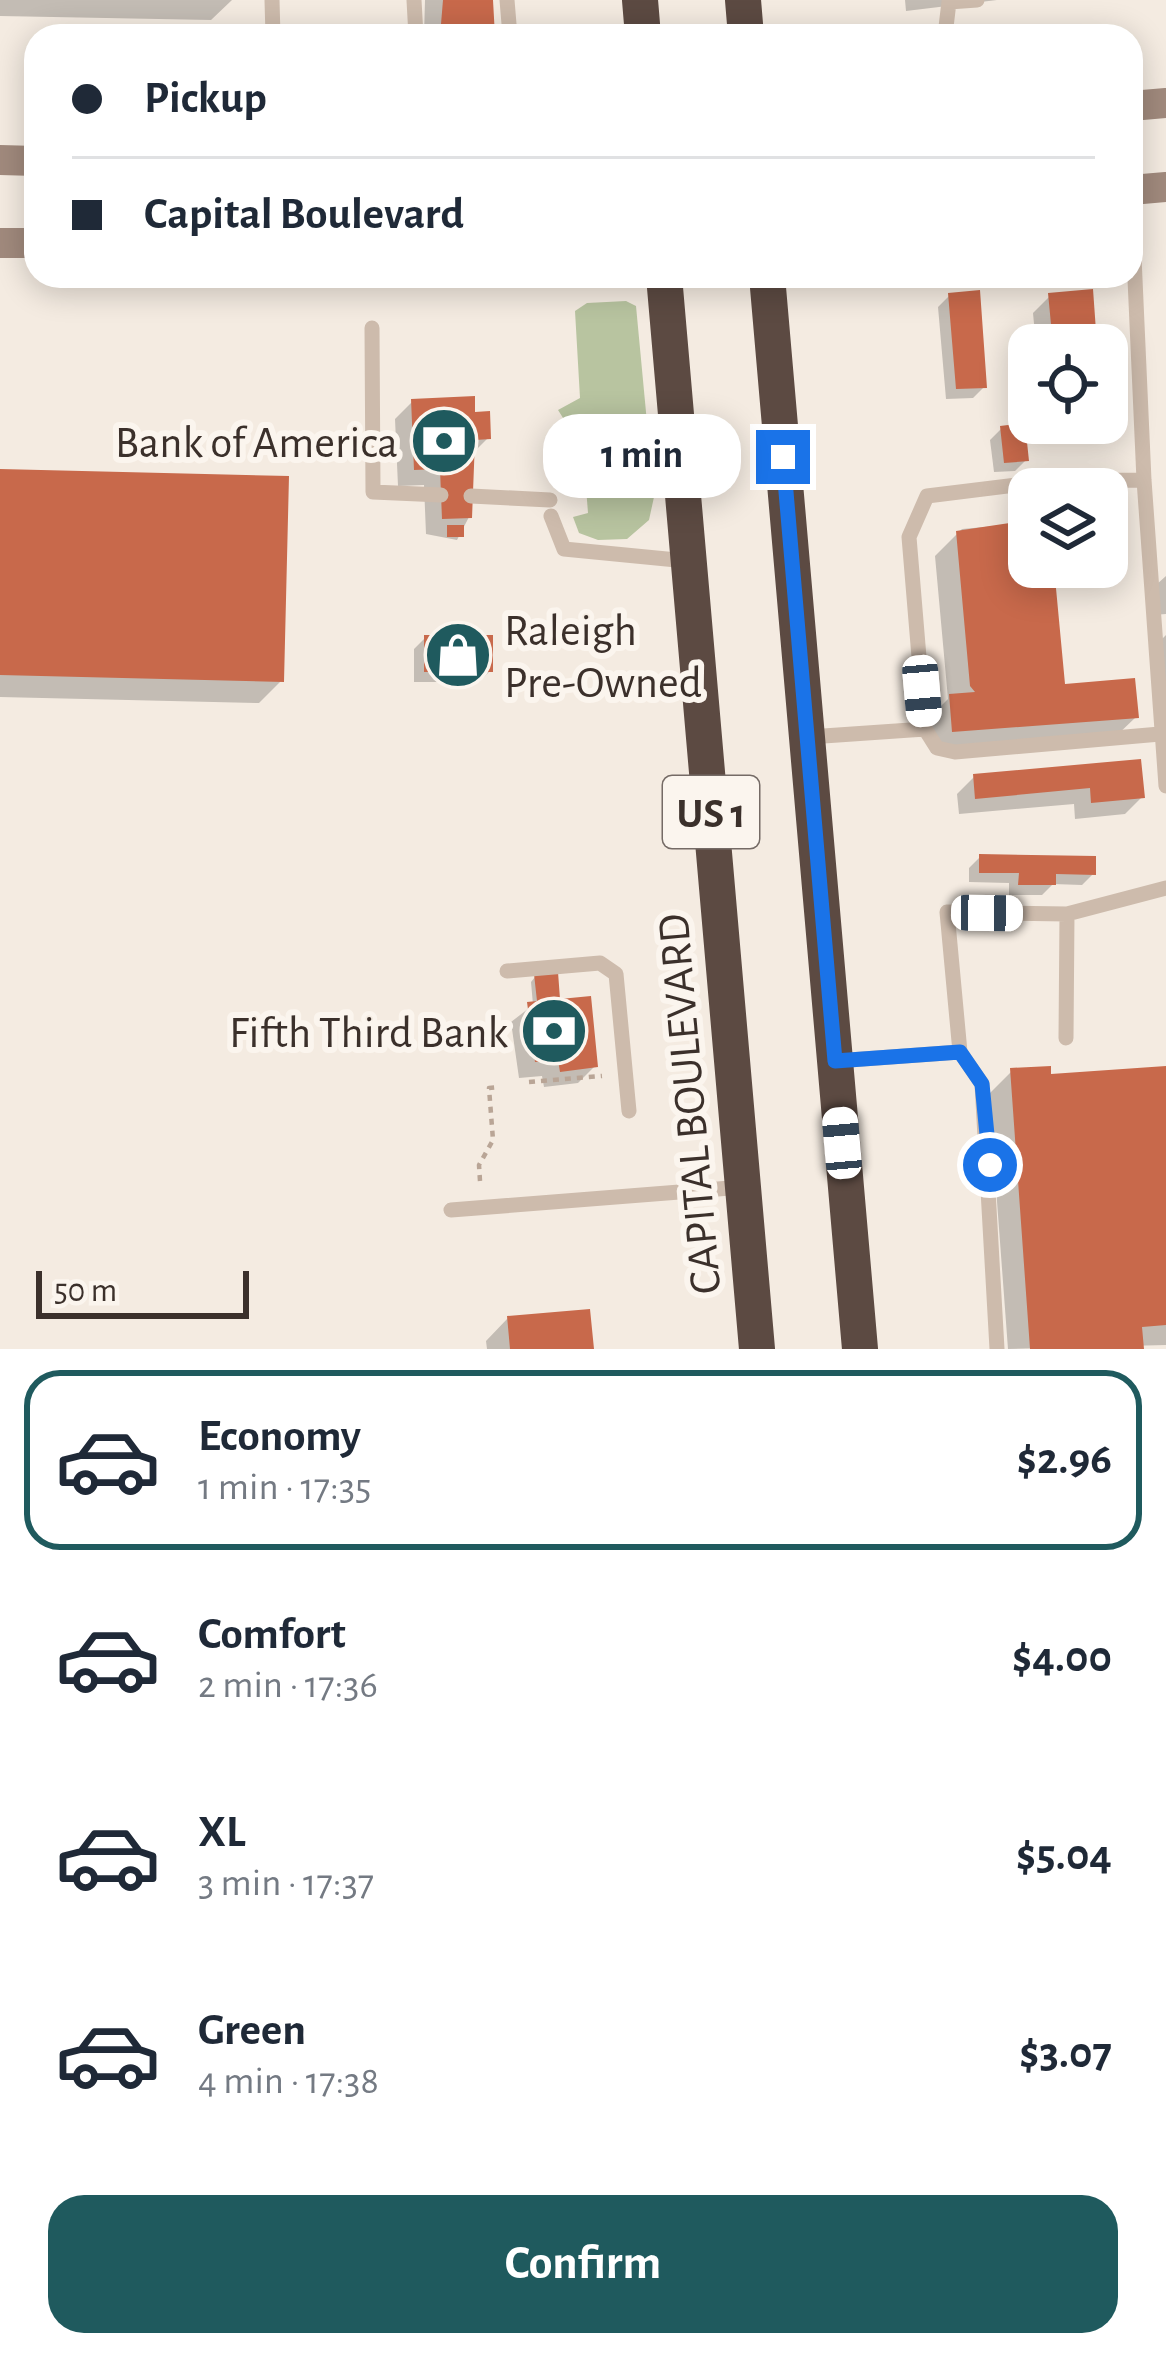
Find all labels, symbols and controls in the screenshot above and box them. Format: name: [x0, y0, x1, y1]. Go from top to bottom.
text: Pickup: [144, 76, 267, 121]
text: Capital Boulevard: [144, 192, 464, 237]
map controls: [1008, 324, 1128, 588]
button: locate: [1008, 324, 1128, 444]
bank icon: Bank of America: [409, 406, 479, 476]
callout: 1 min: [543, 415, 741, 499]
place label: Bank of America: [115, 421, 398, 466]
route end: [756, 430, 810, 484]
text: 1 min: [601, 436, 683, 475]
button: layers: [1008, 468, 1128, 588]
place label: Raleigh Pre-Owned: [504, 609, 702, 706]
shop icon: Raleigh Pre-Owned: [423, 620, 493, 690]
car: [901, 654, 943, 728]
road number: US 1: [663, 776, 759, 848]
car: [951, 894, 1023, 932]
street label: CAPITAL BOULEVARD: [651, 912, 730, 1296]
bank icon: Fifth Third Bank: [519, 996, 589, 1066]
place label: Fifth Third Bank: [229, 1011, 508, 1056]
car: [821, 1106, 863, 1180]
route start: [963, 1138, 1017, 1192]
scale bar: [36, 1265, 249, 1318]
text: 50 m: [54, 1275, 117, 1308]
icon: car: [54, 1406, 162, 1514]
text: Economy: [198, 1414, 361, 1459]
text: $2.96: [1017, 1437, 1112, 1482]
text: 1 min · 17:35: [198, 1468, 371, 1507]
icon: car: [54, 1604, 162, 1712]
text: Comfort: [198, 1612, 346, 1657]
text: $4.00: [1012, 1635, 1112, 1680]
text: 2 min · 17:36: [198, 1666, 378, 1705]
icon: car: [54, 1802, 162, 1910]
text: XL: [198, 1810, 246, 1855]
text: $5.04: [1016, 1833, 1112, 1878]
text: 3 min · 17:37: [198, 1864, 374, 1903]
icon: car: [54, 2000, 162, 2108]
text: Green: [198, 2008, 306, 2053]
text: $3.07: [1019, 2031, 1112, 2076]
text: 4 min · 17:38: [198, 2062, 379, 2101]
button: Confirm: [48, 2195, 1118, 2333]

